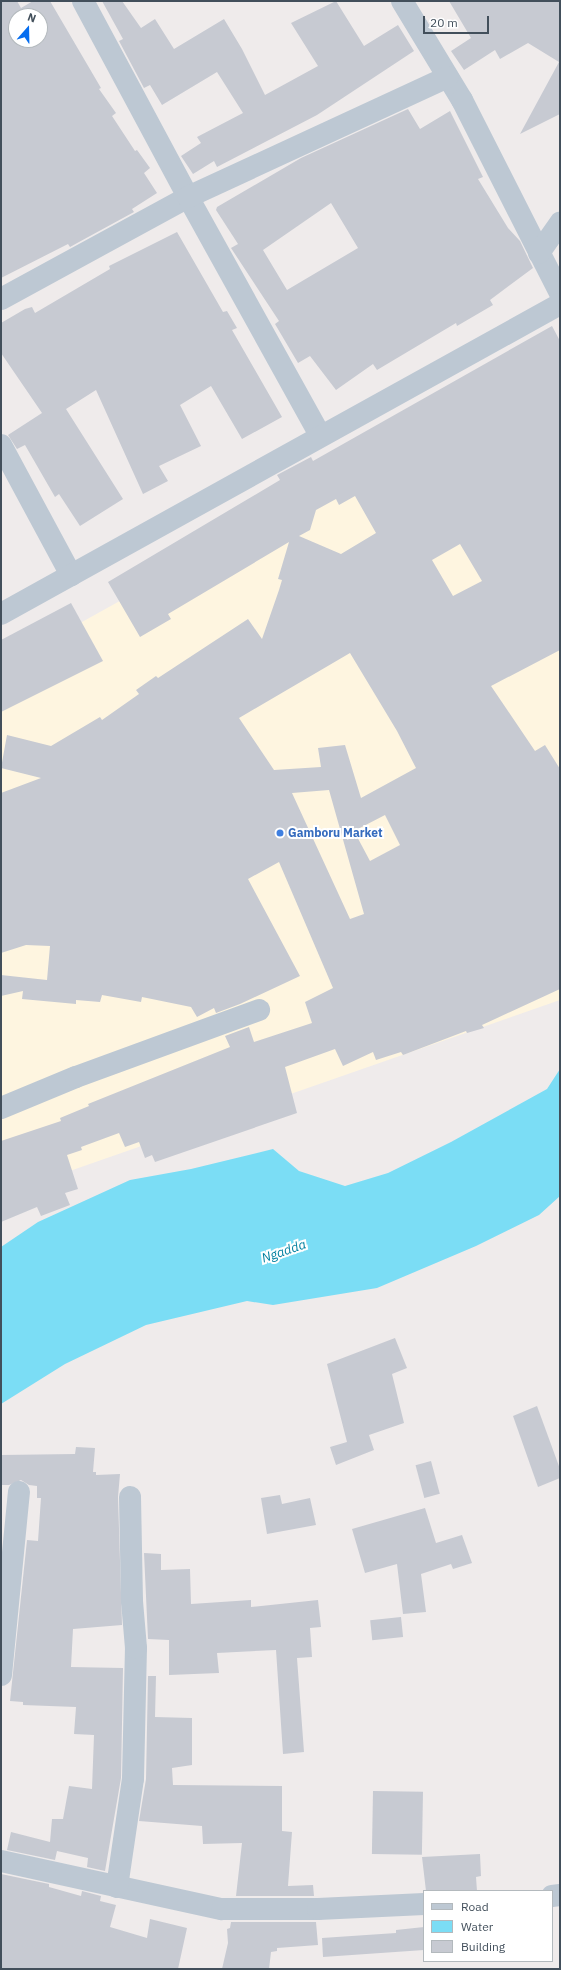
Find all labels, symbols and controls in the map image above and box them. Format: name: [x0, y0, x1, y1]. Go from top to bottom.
north arrow: [8, 8, 48, 48]
scale bar: [425, 8, 491, 34]
text: N: [26, 10, 38, 26]
text: 20 m: [430, 15, 458, 30]
place label: Gamboru Market: [288, 826, 383, 840]
marker: Gamboru Market: [275, 828, 285, 838]
water label: Ngadda: [260, 1237, 308, 1267]
legend: [423, 1890, 553, 1962]
text: Road: [461, 1899, 489, 1914]
text: Water: [461, 1919, 493, 1934]
text: Building: [461, 1939, 505, 1954]

